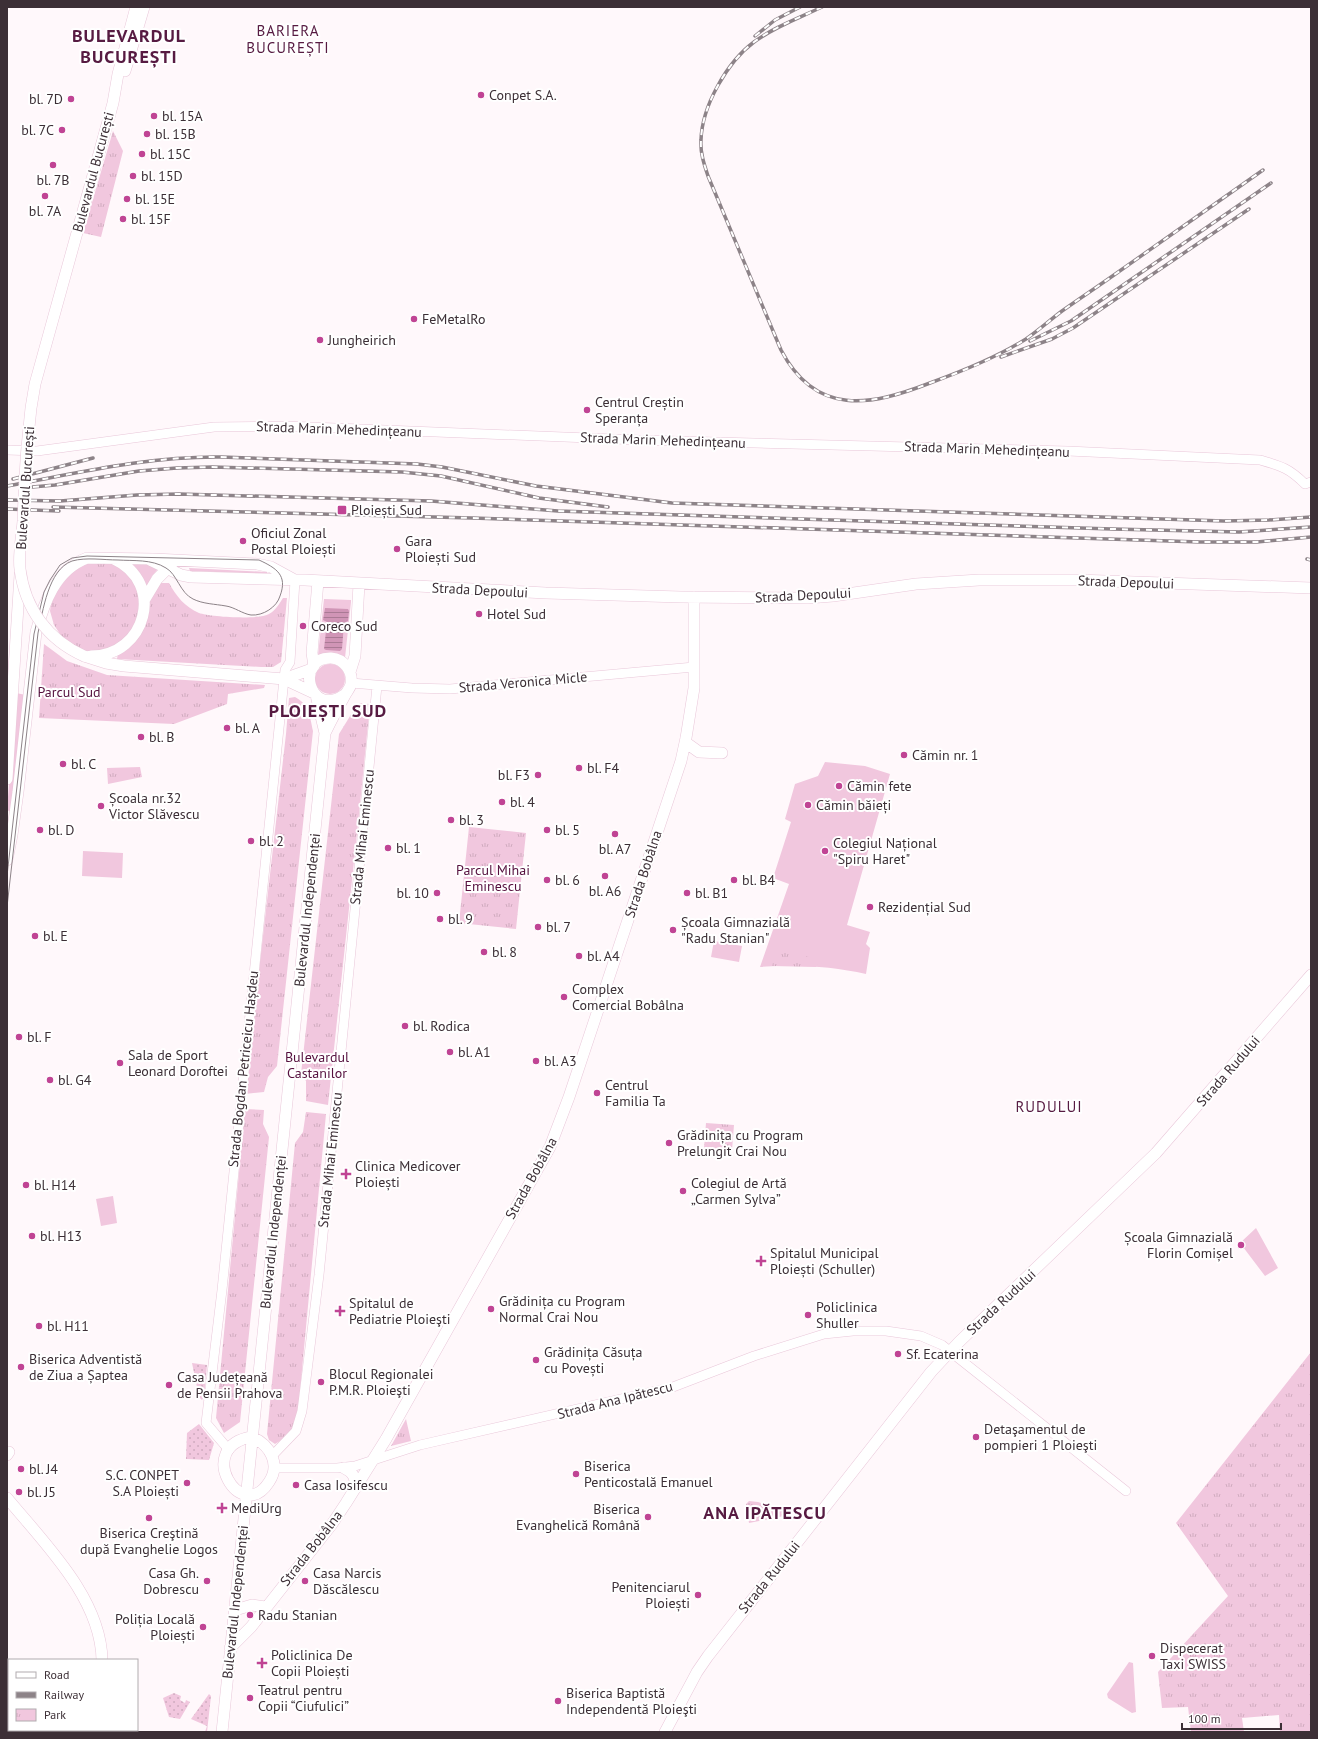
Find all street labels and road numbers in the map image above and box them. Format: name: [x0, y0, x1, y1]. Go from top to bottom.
street label: Bulevardul București: [68, 110, 118, 234]
street label: Strada Marin Mehedințeanu: [256, 417, 422, 441]
street label: Bulevardul București: [12, 426, 38, 550]
street label: Strada Marin Mehedințeanu: [580, 428, 746, 452]
street label: Strada Marin Mehedințeanu: [904, 437, 1070, 461]
street label: Strada Depoului: [1078, 571, 1174, 593]
street label: Strada Depoului: [431, 578, 529, 602]
street label: Strada Depoului: [754, 583, 852, 607]
street label: Strada Veronica Micle: [458, 667, 588, 697]
street label: Strada Mihai Eminescu: [346, 768, 378, 906]
street label: Strada Bobâlna: [620, 828, 666, 920]
street label: Bulevardul Independenței: [290, 832, 324, 988]
street label: Strada Bogdan Petriceicu Hașdeu: [224, 970, 262, 1168]
street label: Strada Rudului: [1192, 1032, 1264, 1110]
street label: Strada Mihai Eminescu: [314, 1091, 346, 1229]
street label: Strada Bobâlna: [501, 1134, 561, 1222]
street label: Bulevardul Independenței: [256, 1154, 290, 1310]
street label: Strada Rudului: [963, 1265, 1039, 1339]
street label: Strada Ana Ipătescu: [555, 1377, 675, 1423]
street label: Strada Bobâlna: [276, 1507, 346, 1589]
street label: Bulevardul Independenței: [218, 1524, 252, 1680]
street label: Strada Rudului: [734, 1537, 804, 1617]

